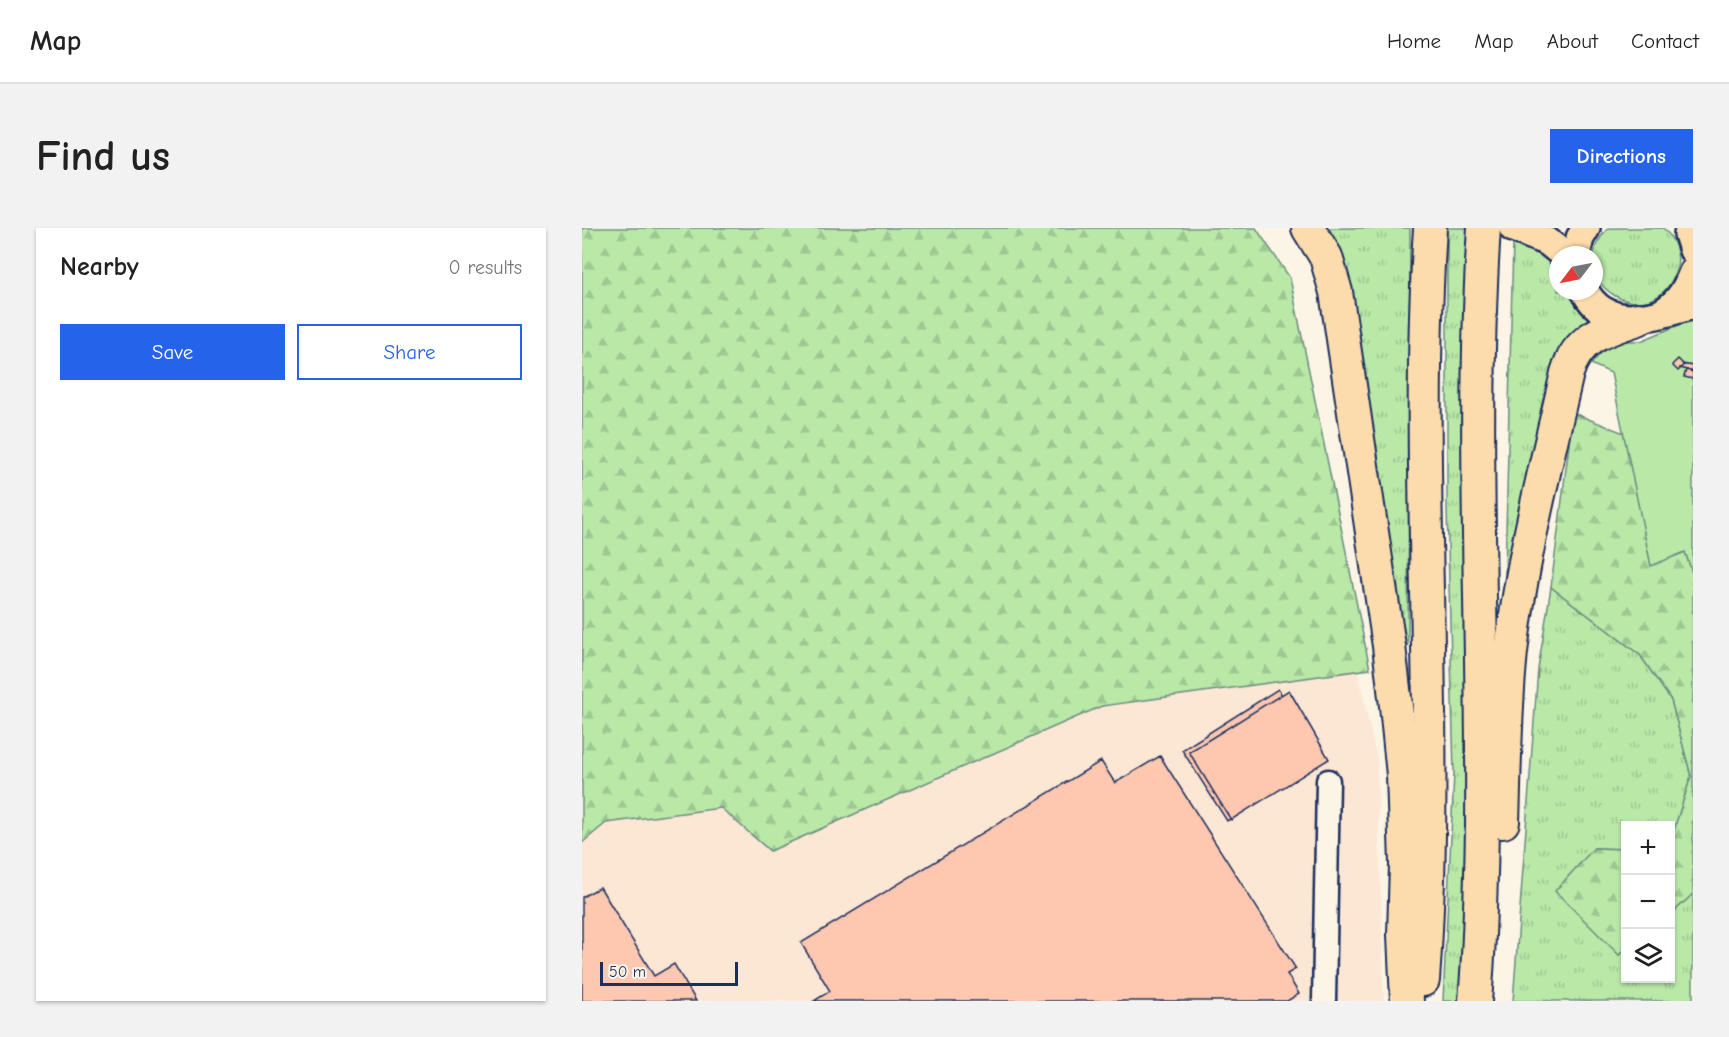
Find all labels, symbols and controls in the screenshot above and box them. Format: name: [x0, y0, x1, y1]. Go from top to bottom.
text: Map: [30, 25, 81, 57]
text: Home: [1387, 29, 1441, 53]
text: Map: [1474, 29, 1514, 53]
text: About: [1547, 29, 1598, 53]
text: Contact: [1631, 29, 1699, 53]
button: Directions: [1550, 129, 1693, 183]
text: Find us: [36, 132, 170, 181]
north arrow: [1549, 246, 1603, 300]
text: Nearby: [60, 252, 139, 282]
text: 0 results: [449, 256, 522, 279]
button: Save: [60, 324, 285, 380]
button: Share: [297, 324, 522, 380]
map controls: [1621, 821, 1675, 983]
button: +: [1621, 821, 1675, 875]
button: −: [1621, 875, 1675, 929]
button: layers: [1621, 929, 1675, 983]
scale bar: [600, 959, 738, 986]
text: 50 m: [609, 963, 646, 981]

